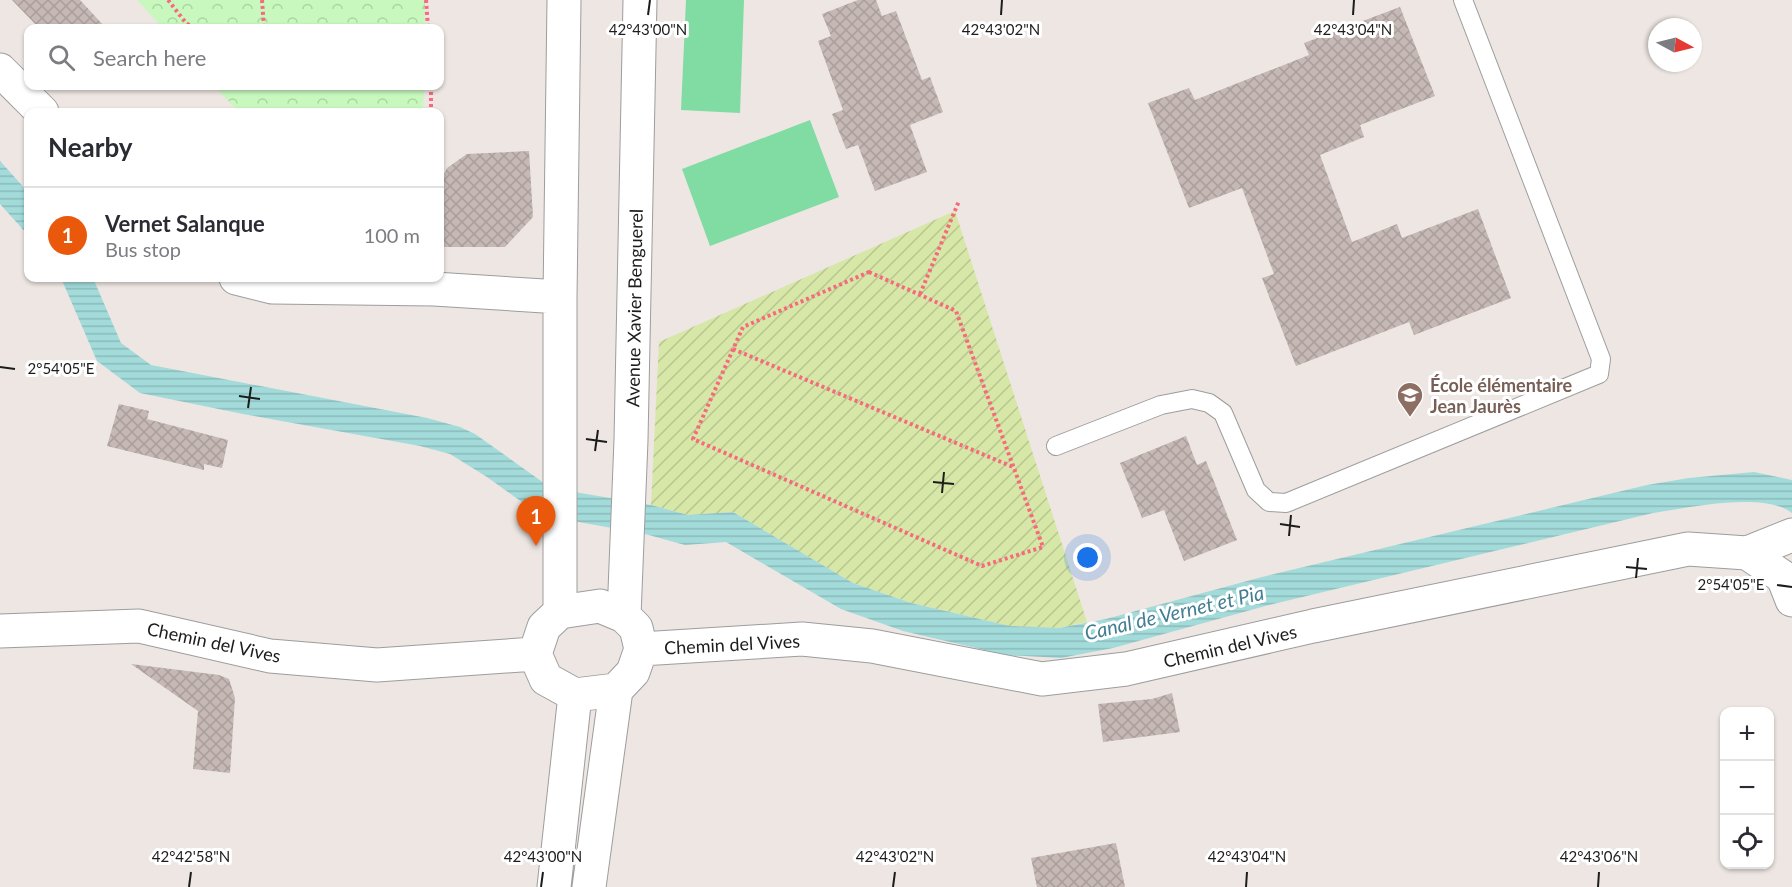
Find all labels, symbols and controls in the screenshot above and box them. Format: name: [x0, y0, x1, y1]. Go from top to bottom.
north arrow: [1648, 18, 1702, 72]
text: 42°43'00"N: [609, 20, 687, 38]
text: 42°43'02"N: [962, 20, 1040, 38]
text: 42°43'04"N: [1314, 20, 1392, 38]
search box: [24, 24, 444, 90]
icon: search: [45, 41, 78, 74]
text: Search here: [93, 44, 206, 71]
text: Nearby: [48, 131, 133, 163]
street label: Avenue Xavier Benguerel: [621, 209, 647, 407]
text: Vernet Salanque: [105, 210, 265, 237]
text: 1: [62, 223, 73, 247]
text: 100 m: [364, 223, 420, 247]
text: Bus stop: [105, 237, 181, 261]
text: 2°54'05"E: [28, 359, 95, 377]
place label: École élémentaire Jean Jaurès: [1430, 374, 1573, 417]
school or university icon: École élémentaire Jean Jaurès: [1395, 380, 1425, 418]
pin: 1: [516, 496, 556, 546]
your location: [1073, 543, 1102, 572]
text: 2°54'05"E: [1698, 575, 1765, 593]
water label: Canal de Vernet et Pia: [1082, 580, 1266, 644]
street label: Chemin del Vives: [145, 617, 283, 667]
street label: Chemin del Vives: [1161, 620, 1299, 672]
street label: Chemin del Vives: [664, 629, 801, 659]
map controls: [1720, 707, 1774, 869]
button: +: [1720, 707, 1774, 761]
button: −: [1720, 761, 1774, 815]
button: locate: [1720, 815, 1774, 869]
text: 42°42'58"N: [152, 847, 230, 865]
text: 42°43'00"N: [504, 847, 582, 865]
text: 42°43'02"N: [856, 847, 934, 865]
text: 42°43'04"N: [1208, 847, 1286, 865]
text: 42°43'06"N: [1560, 847, 1638, 865]

